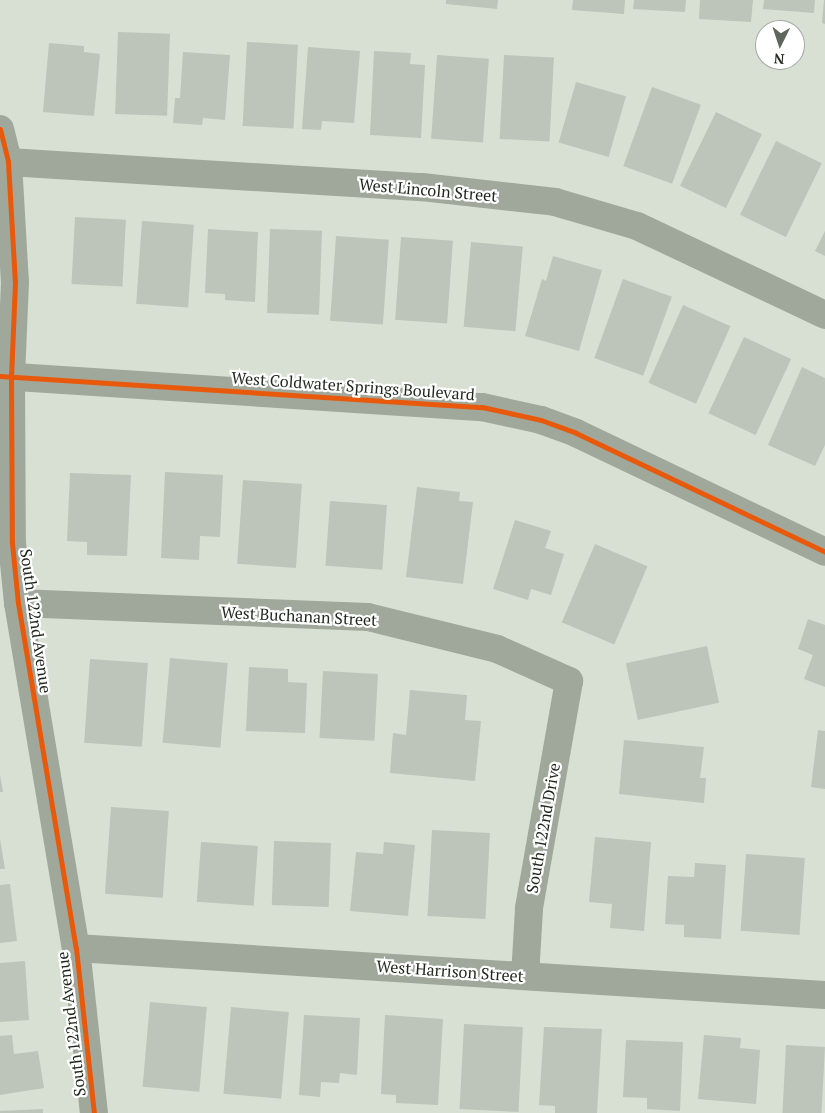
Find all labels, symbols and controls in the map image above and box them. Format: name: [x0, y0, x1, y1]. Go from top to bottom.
north arrow: [755, 20, 805, 70]
text: N: [773, 50, 785, 69]
street label: West Lincoln Street: [358, 174, 498, 206]
street label: West Coldwater Springs Boulevard: [231, 368, 475, 404]
street label: South 122nd Avenue: [16, 547, 56, 695]
street label: West Buchanan Street: [220, 602, 378, 630]
street label: South 122nd Drive: [522, 761, 564, 895]
street label: South 122nd Avenue: [53, 950, 89, 1098]
street label: West Harrison Street: [376, 956, 524, 986]

